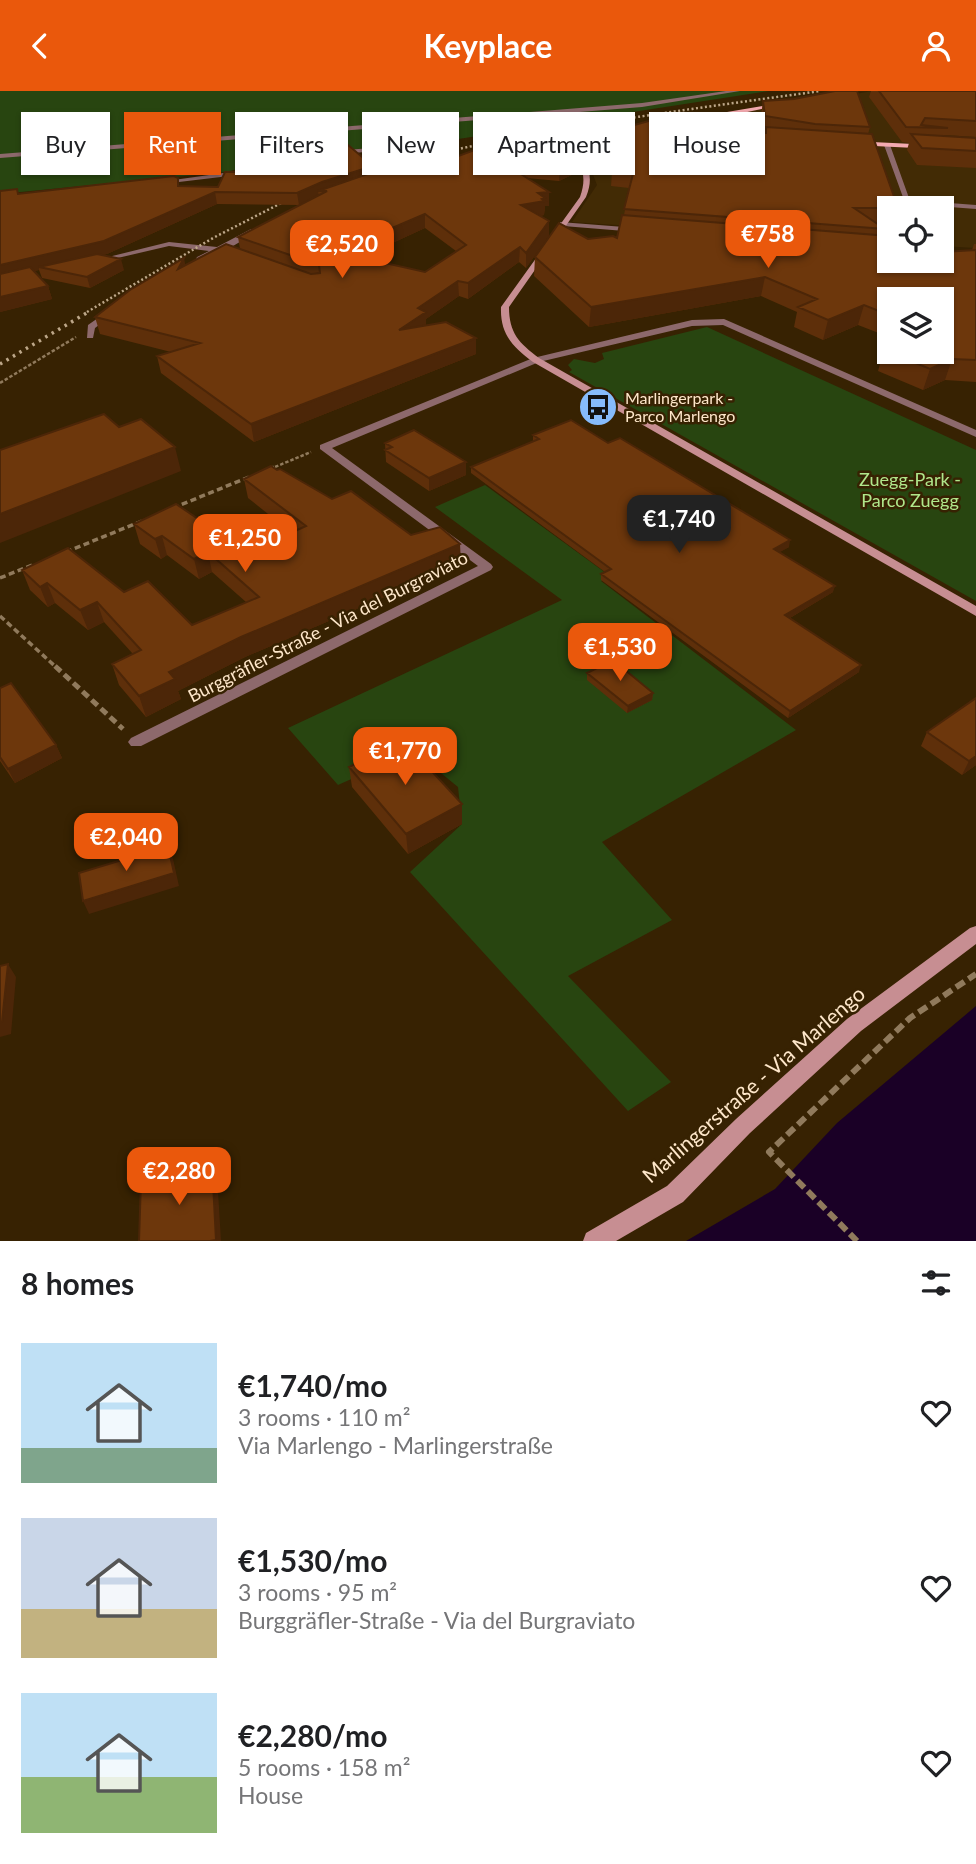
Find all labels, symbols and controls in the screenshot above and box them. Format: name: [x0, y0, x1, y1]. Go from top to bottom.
text: Keyplace: [424, 26, 552, 65]
icon: back: [21, 27, 59, 65]
icon: person: [917, 27, 955, 65]
chip: Buy: [21, 112, 110, 175]
chip: Rent: [124, 112, 221, 175]
chip: Filters: [235, 112, 348, 175]
chip: New: [362, 112, 459, 175]
chip: Apartment: [473, 112, 635, 175]
chip: House: [649, 112, 765, 175]
map controls: [877, 196, 954, 364]
button: locate: [877, 196, 954, 273]
pin: €758: [727, 211, 809, 270]
text: €758: [741, 219, 795, 247]
pin: €2,520: [285, 221, 399, 280]
text: €2,520: [306, 229, 378, 257]
button: layers: [877, 287, 954, 364]
bus stop icon: Marlingerpark - Parco Marlengo: [577, 386, 619, 428]
place label: Marlingerpark - Parco Marlengo: [625, 388, 735, 425]
park label: Zuegg-Park - Parco Zuegg: [859, 468, 961, 511]
pin: €1,740: [622, 496, 736, 555]
text: €1,740: [643, 504, 715, 532]
pin: €1,250: [188, 515, 302, 574]
text: €1,250: [209, 523, 281, 551]
street label: Burggräfler-Straße - Via del Burgraviato: [184, 546, 471, 707]
pin: €1,530: [563, 623, 677, 683]
text: €1,530: [584, 632, 656, 660]
pin: €1,770: [348, 727, 462, 787]
text: €1,770: [369, 736, 441, 764]
pin: €2,040: [69, 813, 183, 873]
text: €2,040: [90, 822, 162, 850]
street label: Marlingerstraße - Via Marlengo: [637, 980, 869, 1187]
pin: €2,280: [122, 1147, 236, 1207]
text: €2,280: [143, 1156, 215, 1184]
icon: filters: [917, 1264, 955, 1302]
text: 8 homes: [21, 1265, 134, 1301]
text: €1,740/mo: [238, 1367, 387, 1403]
icon: home: [77, 1371, 161, 1455]
icon: heart: [917, 1394, 955, 1432]
text: 3 rooms · 110 m²: [238, 1403, 410, 1431]
text: Via Marlengo - Marlingerstraße: [238, 1431, 553, 1459]
text: €1,530/mo: [238, 1542, 387, 1578]
icon: home: [77, 1546, 161, 1630]
icon: heart: [917, 1569, 955, 1607]
text: 3 rooms · 95 m²: [238, 1578, 397, 1606]
text: Burggräfler-Straße - Via del Burgraviato: [238, 1606, 635, 1634]
text: €2,280/mo: [238, 1717, 387, 1753]
icon: home: [77, 1721, 161, 1805]
icon: heart: [917, 1744, 955, 1782]
text: 5 rooms · 158 m²: [238, 1753, 410, 1781]
text: House: [238, 1781, 303, 1809]

